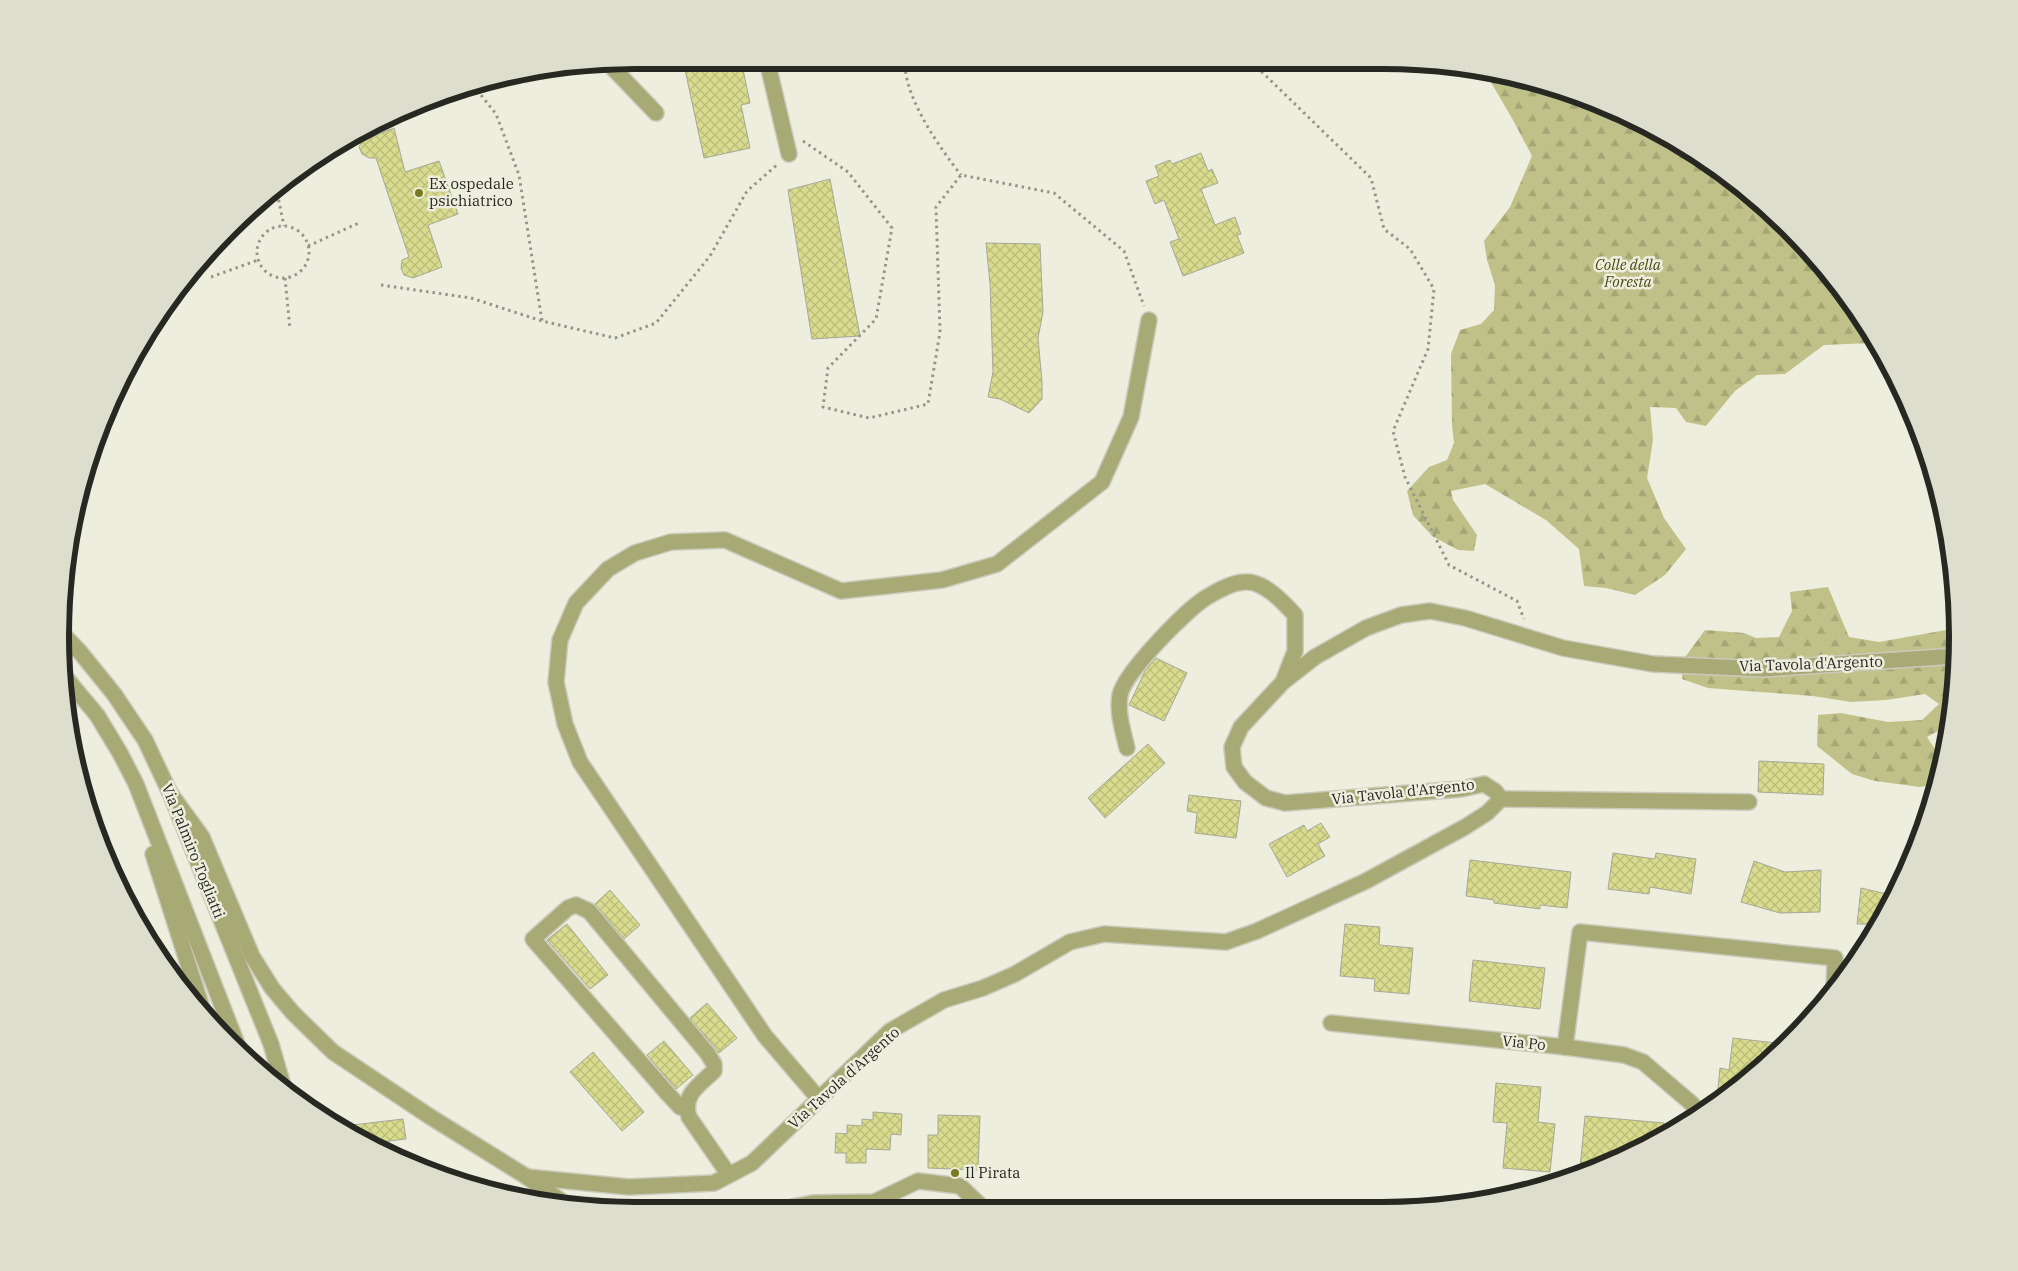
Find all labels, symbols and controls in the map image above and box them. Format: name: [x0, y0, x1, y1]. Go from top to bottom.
place label: Ex ospedale psichiatrico: [429, 174, 514, 210]
marker: Ex ospedale psichiatrico: [413, 187, 425, 199]
park label: Colle della Foresta: [1595, 255, 1662, 291]
street label: Via Tavola d'Argento: [1739, 652, 1883, 675]
street label: Via Tavola d'Argento: [1331, 775, 1475, 808]
street label: Via Palmiro Togliatti: [158, 781, 229, 921]
street label: Via Tavola d'Argento: [784, 1023, 903, 1133]
street label: Via Po: [1501, 1031, 1547, 1054]
place label: Il Pirata: [965, 1163, 1020, 1182]
marker: Il Pirata: [949, 1167, 961, 1179]

